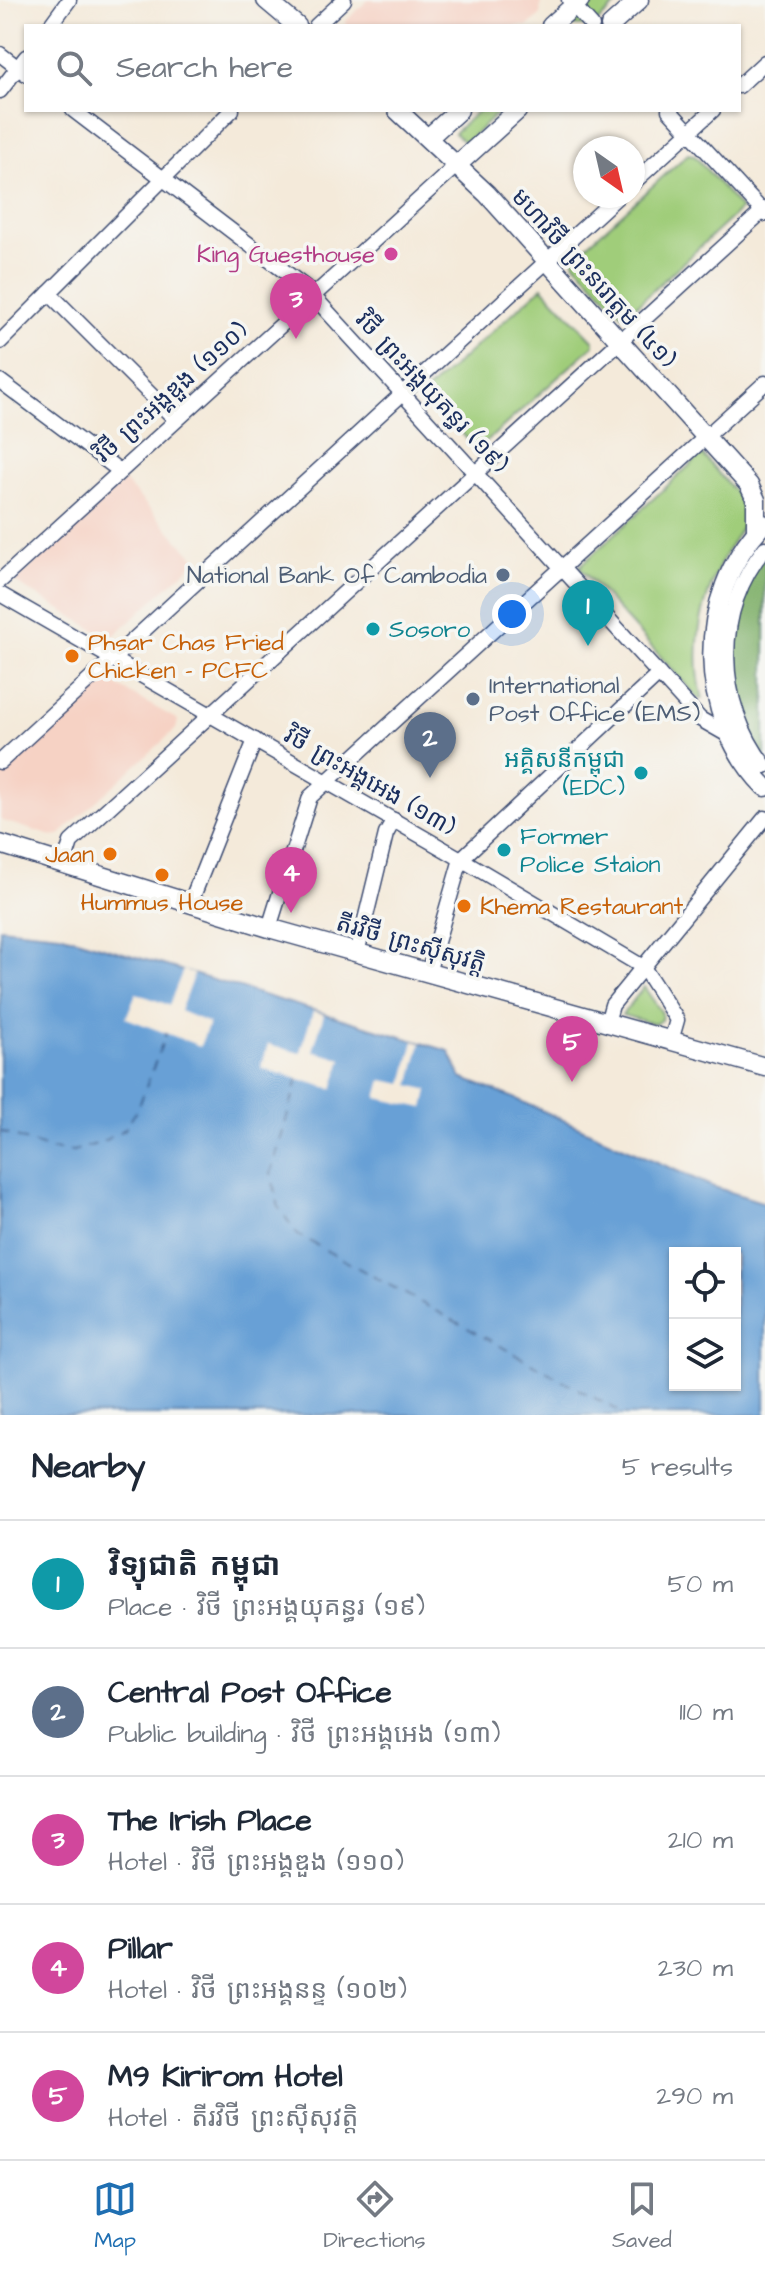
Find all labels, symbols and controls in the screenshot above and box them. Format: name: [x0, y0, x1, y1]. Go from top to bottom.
search box: [24, 24, 741, 112]
icon: search: [52, 46, 96, 90]
text: Search here: [116, 47, 293, 89]
north arrow: [573, 136, 645, 208]
street label: មហាវិថី ព្រះនរោត្តម (៤១): [503, 181, 683, 376]
place label: King Guesthouse: [197, 238, 375, 273]
marker: King Guesthouse: [382, 245, 400, 263]
pin: 3: [270, 273, 322, 339]
street label: វិថី ព្រះអង្គយុគន្ធរ (១៩): [347, 304, 515, 481]
street label: វិថី ព្រះអង្គឌួង (១១០): [87, 315, 256, 471]
place label: National Bank Of Cambodia: [187, 559, 487, 593]
marker: National Bank Of Cambodia: [494, 566, 512, 584]
pin: 1: [562, 580, 614, 646]
your location: [492, 594, 532, 634]
place label: Sosoro: [389, 613, 471, 647]
marker: Sosoro: [364, 620, 382, 638]
place label: Phsar Chas Fried Chicken - PCFC: [88, 626, 284, 688]
marker: Phsar Chas Fried Chicken - PCFC: [63, 647, 81, 665]
place label: International Post Office (EMS): [489, 669, 700, 731]
marker: International Post Office (EMS): [464, 690, 482, 708]
pin: 2: [404, 712, 456, 778]
street label: វិថី ព្រះអង្គអេង (១៣): [277, 719, 462, 845]
place label: អគ្គិសនីកម្ពុជា (EDC): [504, 743, 625, 805]
marker: អគ្គិសនីកម្ពុជា (EDC): [632, 764, 650, 782]
place label: Former Police Staion: [520, 820, 660, 882]
place label: Jaan: [45, 838, 94, 872]
marker: Former Police Staion: [495, 841, 513, 859]
marker: Jaan: [101, 845, 119, 863]
pin: 4: [265, 847, 317, 913]
marker: Hummus House: [153, 866, 171, 884]
place label: Hummus House: [80, 886, 244, 920]
place label: Khema Restaurant: [480, 890, 684, 924]
marker: Khema Restaurant: [455, 897, 473, 915]
street label: តីរវិថី ព្រះស៊ីសុវត្តិ: [332, 906, 489, 982]
pin: 5: [546, 1016, 598, 1082]
map controls: [669, 1247, 741, 1391]
button: locate: [669, 1247, 741, 1319]
button: layers: [669, 1319, 741, 1391]
text: Nearby: [32, 1443, 146, 1491]
text: 5 results: [622, 1449, 733, 1485]
text: វិទ្យុជាតិ កម្ពុជា: [108, 1545, 280, 1587]
text: 1: [56, 1566, 60, 1602]
text: 50 m: [668, 1566, 733, 1602]
text: Place · វិថី ព្រះអង្គយុគន្ធរ (១៩): [108, 1589, 425, 1625]
text: Central Post Office: [108, 1672, 392, 1714]
text: 2: [51, 1694, 65, 1730]
text: 110 m: [679, 1694, 733, 1730]
text: Public building · វិថី ព្រះអង្គអេង (១៣): [108, 1716, 500, 1752]
text: The Irish Place: [108, 1800, 312, 1842]
text: 3: [51, 1822, 65, 1858]
text: 210 m: [668, 1822, 733, 1858]
text: Hotel · វិថី ព្រះអង្គឌួង (១១០): [108, 1844, 404, 1880]
text: Pillar: [108, 1928, 173, 1970]
text: 4: [49, 1950, 67, 1986]
text: 230 m: [658, 1950, 733, 1986]
text: Hotel · វិថី ព្រះអង្គនន្ទ (១០២): [108, 1972, 407, 2008]
text: M9 Kirirom Hotel: [108, 2056, 343, 2098]
text: 5: [49, 2078, 67, 2114]
text: 290 m: [656, 2078, 733, 2114]
text: Hotel · តីរវិថី ព្រះស៊ីសុវត្តិ: [108, 2100, 358, 2136]
tab: Map: [93, 2177, 137, 2256]
tab: Directions: [323, 2177, 426, 2256]
tab: Saved: [612, 2177, 672, 2256]

